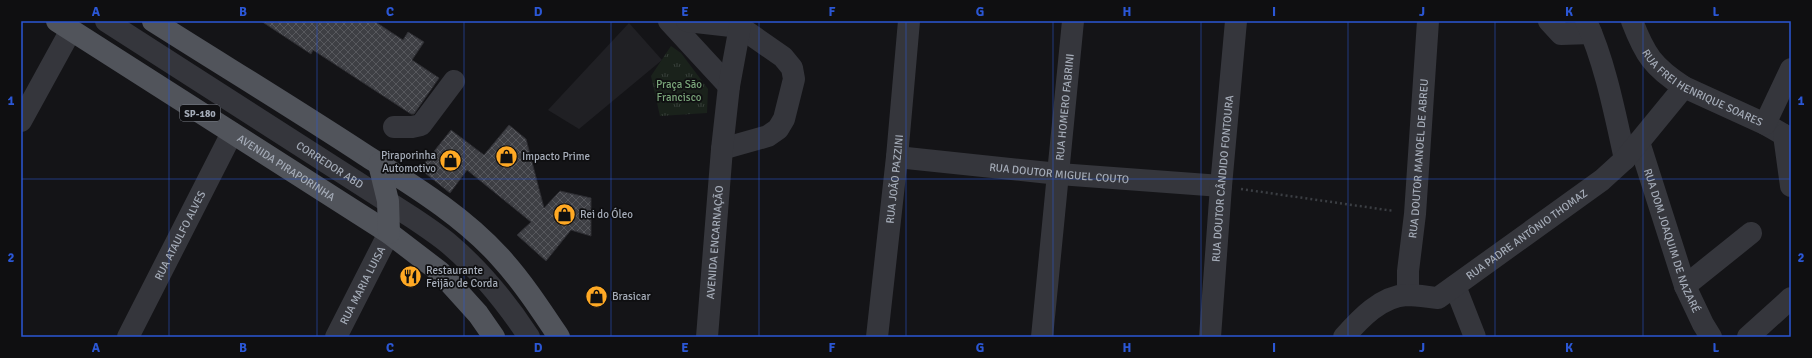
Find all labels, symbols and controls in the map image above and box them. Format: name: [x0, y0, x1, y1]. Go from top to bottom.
text: A: [92, 4, 101, 20]
text: B: [239, 4, 247, 20]
text: C: [386, 4, 394, 20]
text: D: [534, 4, 543, 20]
text: E: [681, 4, 689, 20]
text: F: [829, 4, 836, 20]
text: G: [976, 4, 984, 20]
text: H: [1123, 4, 1131, 20]
text: I: [1272, 4, 1276, 20]
text: J: [1419, 4, 1425, 20]
text: K: [1565, 4, 1573, 20]
text: L: [1713, 4, 1720, 20]
street label: RUA FREI HENRIQUE SOARES: [1639, 47, 1765, 129]
street label: RUA HOMERO FABRINI: [1053, 53, 1077, 161]
park label: Praça São Francisco: [656, 78, 702, 104]
street label: RUA DOUTOR MANOEL DE ABREU: [1406, 78, 1431, 239]
text: 1: [7, 93, 15, 109]
text: 1: [1797, 93, 1805, 109]
street label: RUA DOUTOR CÂNDIDO FONTOURA: [1209, 94, 1236, 262]
road number: SP-180: [180, 105, 220, 121]
street label: AVENIDA PIRAPORINHA: [235, 132, 337, 204]
street label: RUA JOÃO PAZZINI: [884, 134, 906, 224]
street label: CORREDOR ABD: [294, 139, 366, 191]
shop icon: Impacto Prime: [494, 143, 520, 169]
shop icon: Piraporinha Automotivo: [438, 148, 464, 174]
place label: Piraporinha Automotivo: [381, 149, 436, 175]
place label: Impacto Prime: [522, 150, 590, 163]
street label: RUA DOUTOR MIGUEL COUTO: [989, 161, 1130, 186]
street label: RUA DOM JOAQUIM DE NAZARÉ: [1641, 167, 1704, 315]
street label: AVENIDA ENCARNAÇÃO: [704, 185, 726, 300]
street label: RUA PADRE ANTÔNIO THOMAZ: [1464, 187, 1590, 283]
street label: RUA ATAULFO ALVES: [152, 189, 208, 283]
shop icon: Rei do Óleo: [551, 201, 577, 227]
place label: Rei do Óleo: [580, 207, 633, 221]
street label: RUA MARIA LUISA: [337, 244, 388, 327]
text: 2: [7, 250, 15, 266]
text: 2: [1797, 250, 1805, 266]
restaurant icon: Restaurante Feijão de Corda: [397, 263, 423, 289]
place label: Restaurante Feijão de Corda: [426, 264, 498, 290]
shop icon: Brasicar: [583, 283, 609, 309]
place label: Brasicar: [612, 290, 651, 303]
text: A: [92, 340, 101, 356]
text: B: [239, 340, 247, 356]
text: C: [386, 340, 394, 356]
text: D: [534, 340, 543, 356]
text: E: [681, 340, 689, 356]
text: F: [829, 340, 836, 356]
text: G: [976, 340, 984, 356]
text: H: [1123, 340, 1131, 356]
text: I: [1272, 340, 1276, 356]
text: J: [1419, 340, 1425, 356]
text: K: [1565, 340, 1573, 356]
text: L: [1713, 340, 1720, 356]

